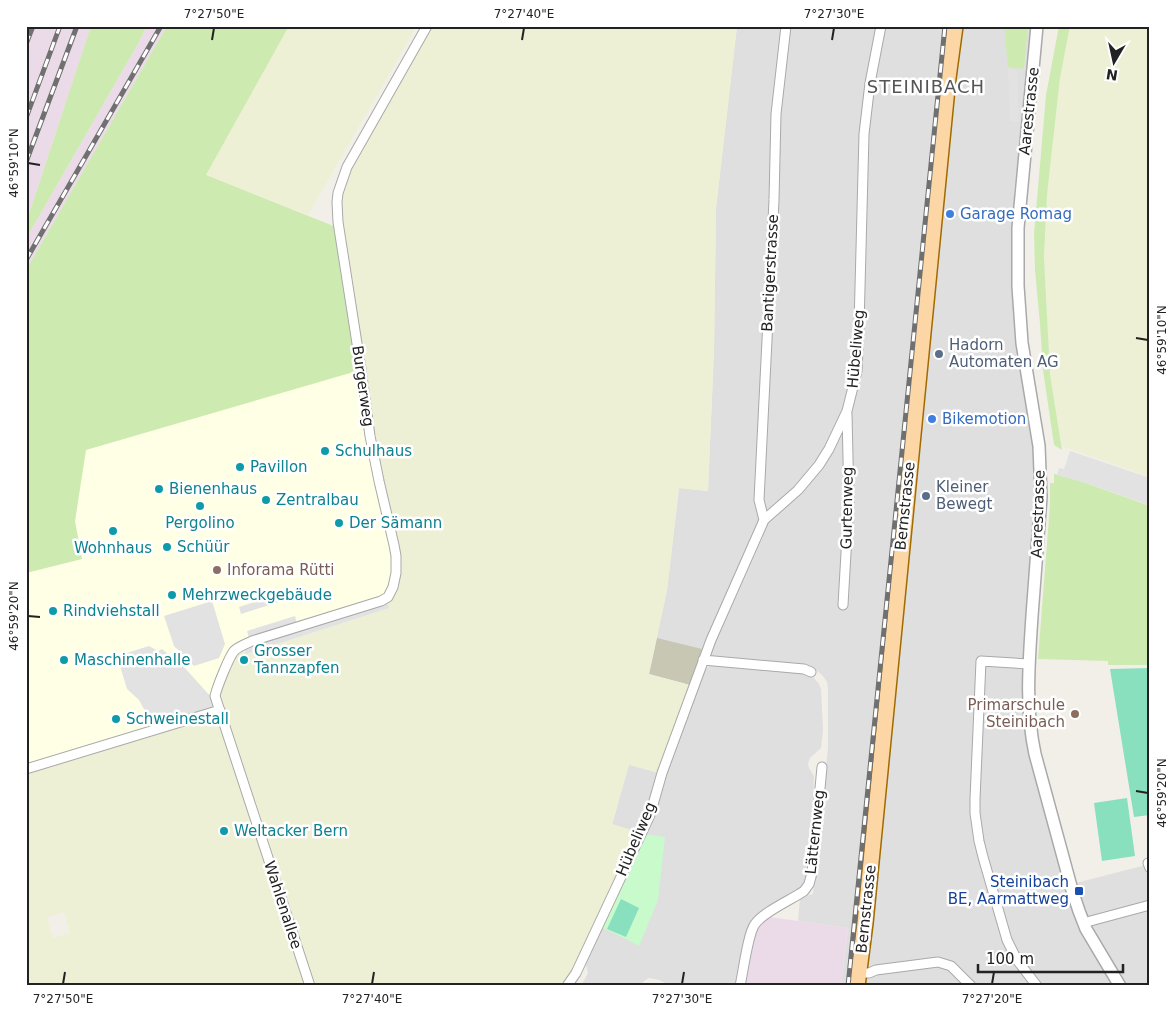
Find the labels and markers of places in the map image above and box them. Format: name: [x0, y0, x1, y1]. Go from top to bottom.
place label: Garage Romag: [960, 205, 1072, 223]
marker: Garage Romag: [944, 208, 956, 220]
place label: Hadorn Automaten AG: [949, 336, 1059, 371]
marker: Hadorn Automaten AG: [933, 348, 945, 360]
place label: Bikemotion: [942, 410, 1026, 428]
marker: Bikemotion: [926, 413, 938, 425]
place label: Schulhaus: [335, 442, 412, 460]
marker: Schulhaus: [319, 445, 331, 457]
place label: Pavillon: [250, 458, 308, 476]
marker: Pavillon: [234, 461, 246, 473]
place label: Kleiner Bewegt: [936, 478, 993, 513]
place label: Bienenhaus: [169, 480, 257, 498]
marker: Bienenhaus: [153, 483, 165, 495]
marker: Kleiner Bewegt: [920, 490, 932, 502]
place label: Zentralbau: [276, 491, 359, 509]
marker: Zentralbau: [260, 494, 272, 506]
marker: Pergolino: [194, 500, 206, 512]
place label: Pergolino: [165, 514, 235, 532]
place label: Der Sämann: [349, 514, 442, 532]
marker: Der Sämann: [333, 517, 345, 529]
marker: Wohnhaus: [107, 525, 119, 537]
place label: Schüür: [177, 538, 230, 556]
place label: Wohnhaus: [74, 539, 152, 557]
marker: Schüür: [161, 541, 173, 553]
place label: Inforama Rütti: [227, 561, 335, 579]
marker: Inforama Rütti: [211, 564, 223, 576]
place label: Mehrzweckgebäude: [182, 586, 332, 604]
marker: Mehrzweckgebäude: [166, 589, 178, 601]
place label: Rindviehstall: [63, 602, 160, 620]
marker: Rindviehstall: [47, 605, 59, 617]
place label: Grosser Tannzapfen: [253, 642, 340, 677]
place label: Maschinenhalle: [74, 651, 190, 669]
marker: Maschinenhalle: [58, 654, 70, 666]
marker: Grosser Tannzapfen: [238, 654, 250, 666]
place label: Primarschule Steinibach: [967, 696, 1065, 731]
marker: Primarschule Steinibach: [1069, 708, 1081, 720]
place label: Schweinestall: [126, 710, 229, 728]
marker: Schweinestall: [110, 713, 122, 725]
place label: Weltacker Bern: [234, 822, 348, 840]
marker: Weltacker Bern: [218, 825, 230, 837]
place label: Steinibach BE, Aarmattweg: [948, 873, 1069, 908]
marker: Steinibach BE, Aarmattweg: [1073, 885, 1085, 897]

